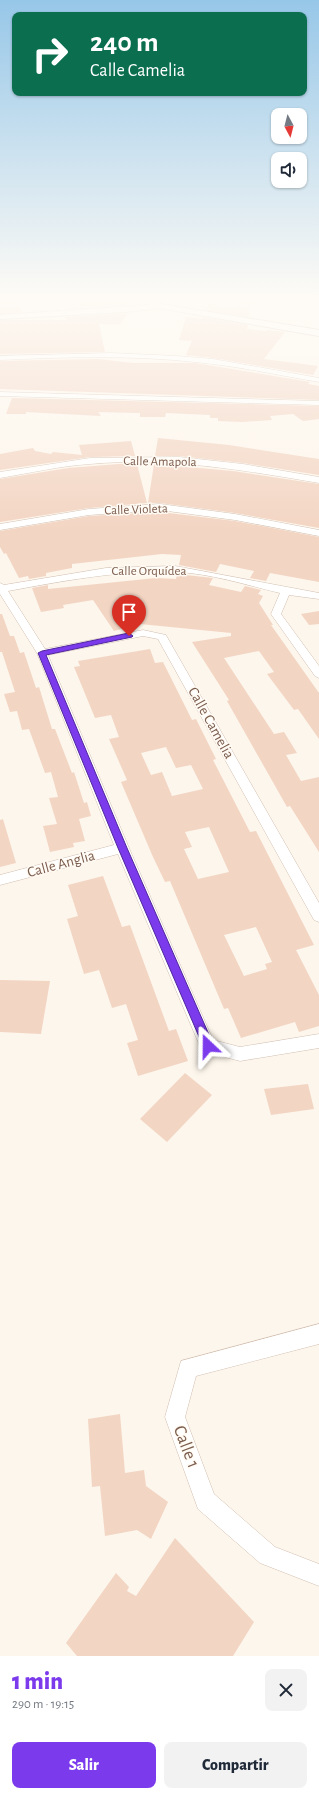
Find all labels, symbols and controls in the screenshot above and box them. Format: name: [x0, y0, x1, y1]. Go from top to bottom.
icon: right: [24, 28, 76, 80]
text: 240 m: [90, 29, 159, 57]
text: Calle Camelia: [90, 62, 185, 80]
north arrow: [271, 108, 307, 144]
map controls: [271, 108, 307, 188]
button: sound: [271, 152, 307, 188]
street label: Calle Amapola: [123, 455, 197, 469]
street label: Calle Violeta: [104, 502, 168, 518]
street label: Calle Orquídea: [112, 565, 186, 578]
pin: [112, 595, 146, 636]
icon: arrive: [118, 601, 140, 623]
street label: Calle Camelia: [185, 685, 237, 761]
street label: Calle Anglia: [26, 848, 97, 880]
position arrow: [187, 1025, 229, 1067]
street label: Calle 1: [170, 1423, 202, 1471]
button: close: [265, 1669, 307, 1711]
text: 1 min: [12, 1670, 63, 1694]
text: 290 m · 19:15: [12, 1698, 74, 1711]
button: Salir: [12, 1742, 156, 1788]
button: Compartir: [164, 1742, 307, 1788]

